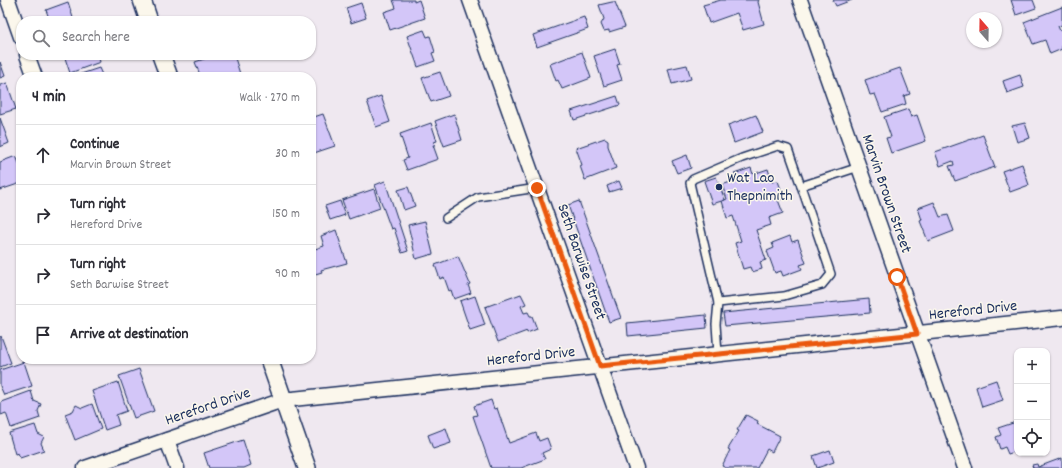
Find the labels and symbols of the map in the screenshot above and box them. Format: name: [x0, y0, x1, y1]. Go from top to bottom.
north arrow: [966, 12, 1002, 48]
street label: Marvin Brown Street: [855, 131, 917, 257]
place label: Wat Lao Thepnimith: [727, 167, 793, 208]
route end: [528, 179, 546, 197]
marker: Wat Lao Thepnimith: [714, 182, 724, 192]
street label: Seth Barwise Street: [550, 201, 612, 323]
route start: [888, 268, 906, 286]
street label: Hereford Drive: [928, 295, 1018, 327]
street label: Hereford Drive: [486, 341, 576, 373]
street label: Hereford Drive: [162, 382, 254, 432]

